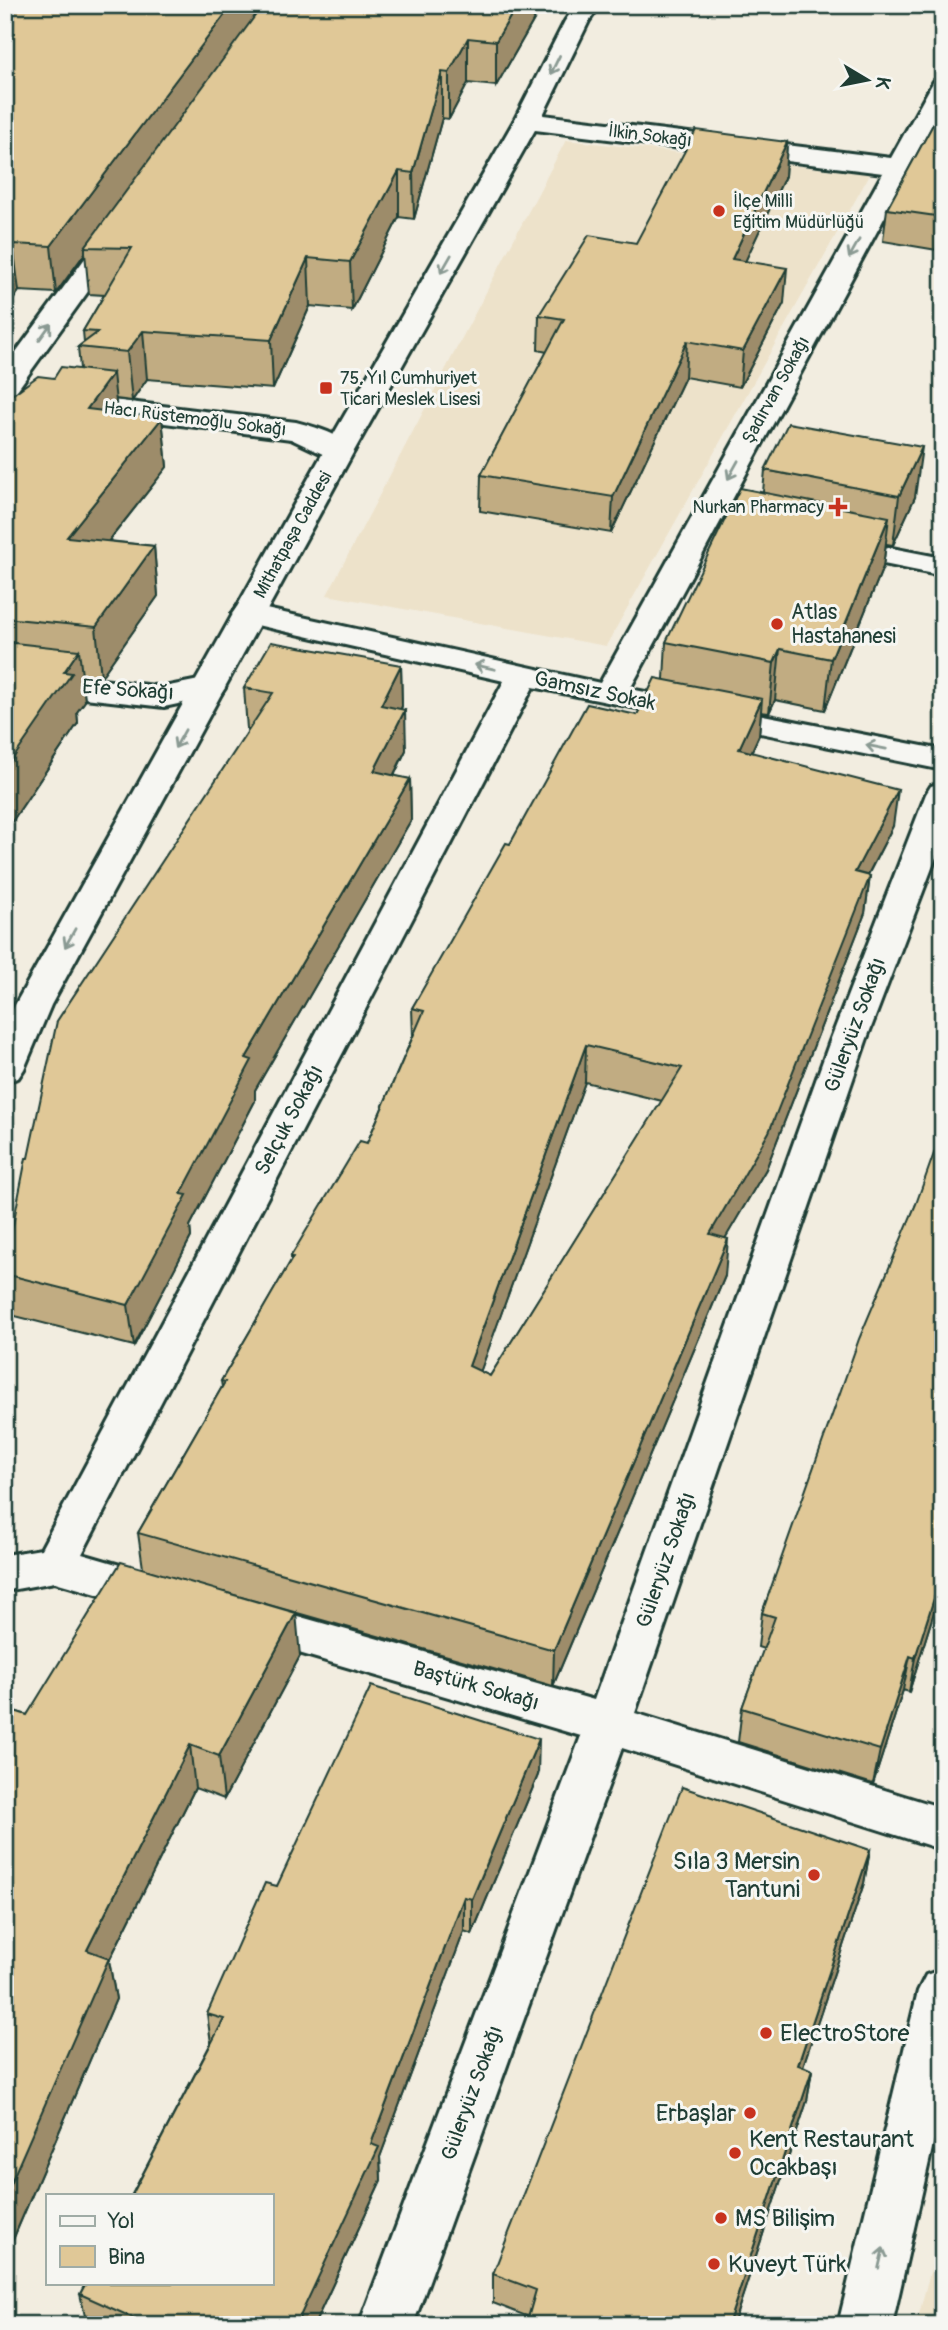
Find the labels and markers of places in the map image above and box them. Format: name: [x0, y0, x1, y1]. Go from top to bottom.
place label: İlçe Milli Eğitim Müdürlüğü: [733, 190, 864, 234]
marker: İlçe Milli Eğitim Müdürlüğü: [711, 203, 727, 219]
place label: 75. Yıl Cumhuriyet Ticari Meslek Lisesi: [340, 367, 480, 411]
marker: 75. Yıl Cumhuriyet Ticari Meslek Lisesi: [318, 380, 334, 396]
place label: Nurkan Pharmacy: [693, 496, 824, 519]
marker: Nurkan Pharmacy: [830, 499, 846, 515]
place label: Atlas Hastahanesi: [791, 599, 896, 650]
marker: Atlas Hastahanesi: [769, 616, 785, 632]
place label: Sıla 3 Mersin Tantuni: [673, 1847, 800, 1904]
marker: Sıla 3 Mersin Tantuni: [806, 1867, 822, 1883]
place label: ElectroStore: [780, 2019, 910, 2048]
marker: ElectroStore: [758, 2025, 774, 2041]
place label: Erbaşlar: [656, 2099, 736, 2128]
marker: Erbaşlar: [742, 2105, 758, 2121]
place label: Kent Restaurant Ocakbaşı: [749, 2125, 914, 2182]
marker: Kent Restaurant Ocakbaşı: [727, 2145, 743, 2161]
place label: MS Bilişim: [735, 2204, 835, 2233]
marker: MS Bilişim: [713, 2210, 729, 2226]
place label: Kuveyt Türk: [728, 2250, 847, 2279]
marker: Kuveyt Türk: [706, 2256, 722, 2272]

